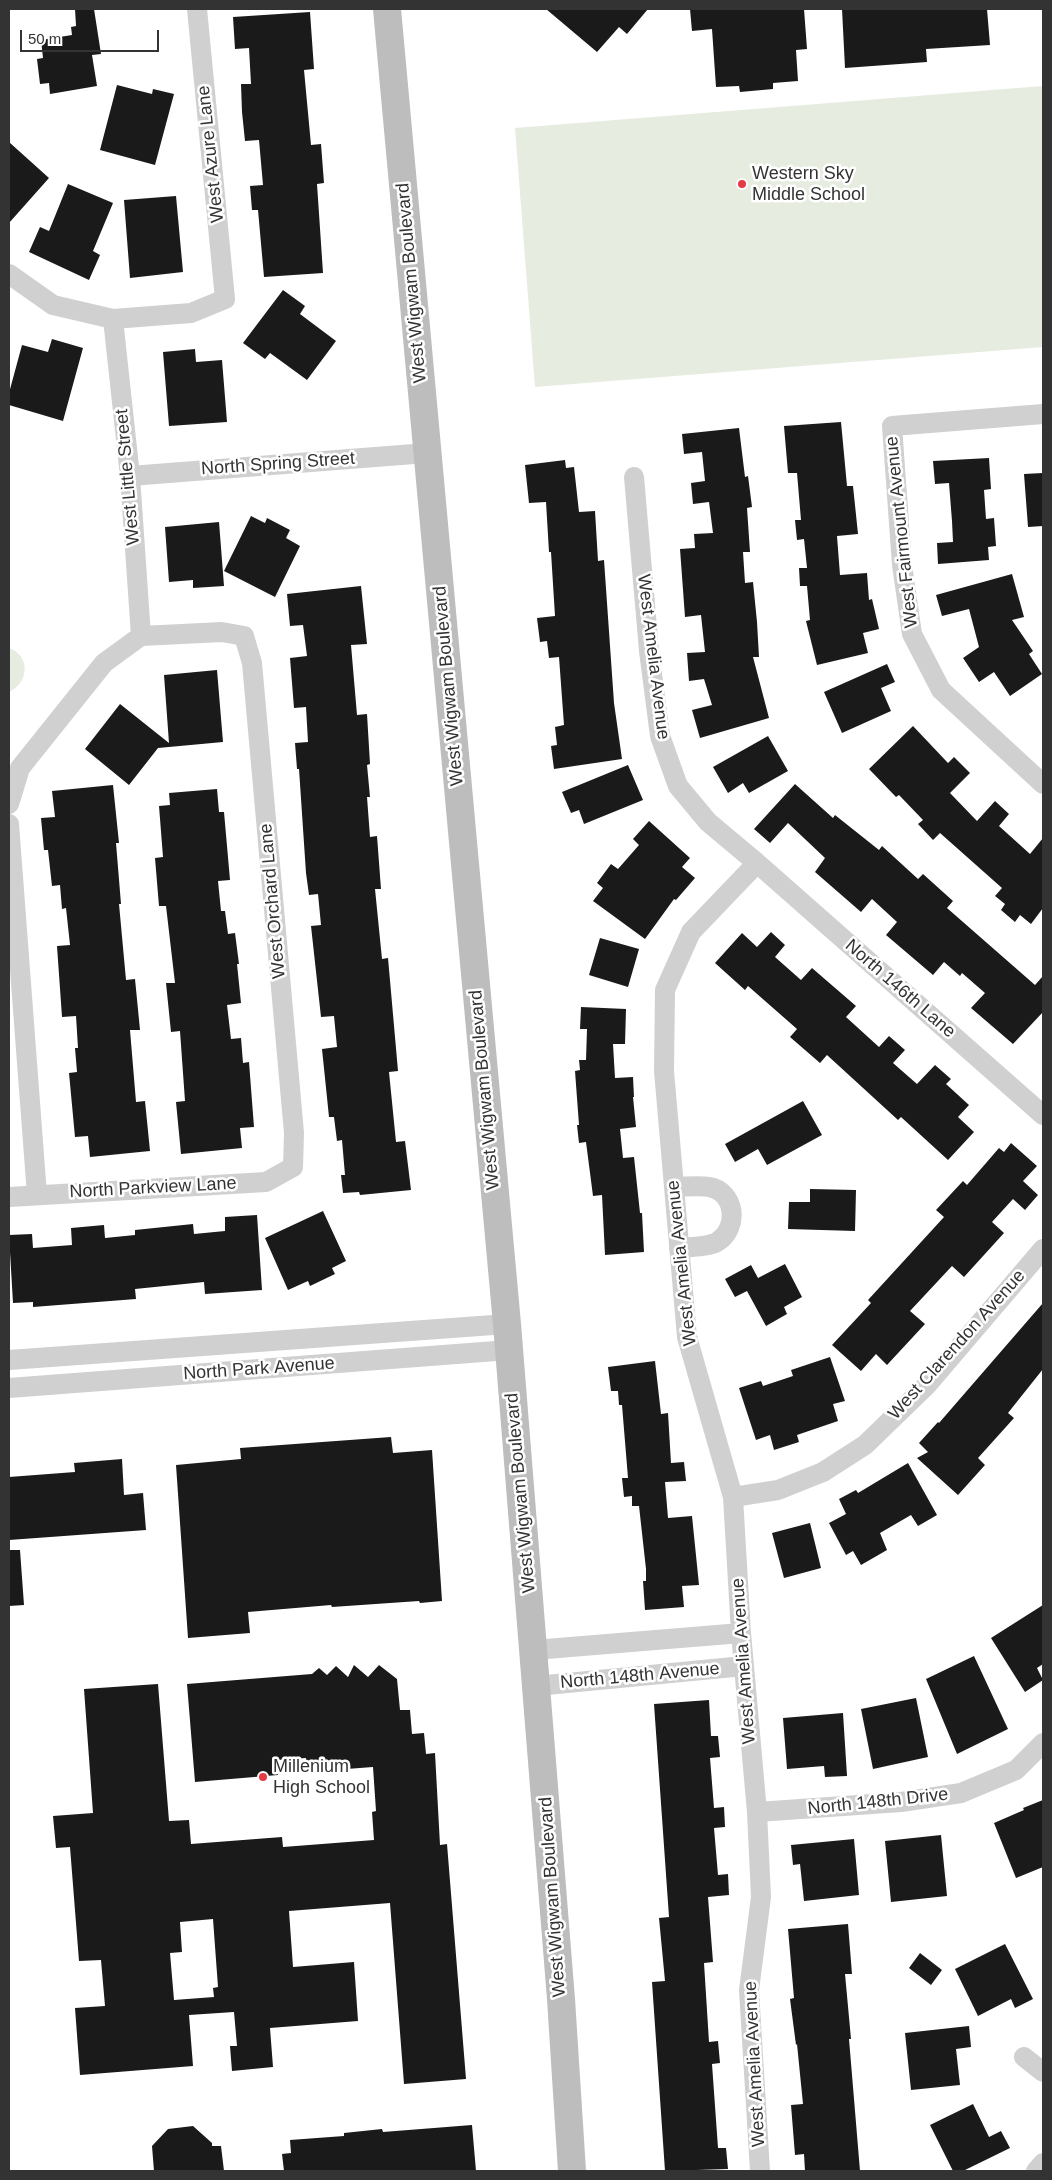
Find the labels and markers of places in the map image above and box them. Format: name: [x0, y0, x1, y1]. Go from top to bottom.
place label: Western Sky Middle School: [752, 163, 865, 205]
marker: Western Sky Middle School: [736, 178, 748, 190]
place label: Millenium High School: [273, 1756, 370, 1798]
marker: Millenium High School: [257, 1771, 269, 1783]

